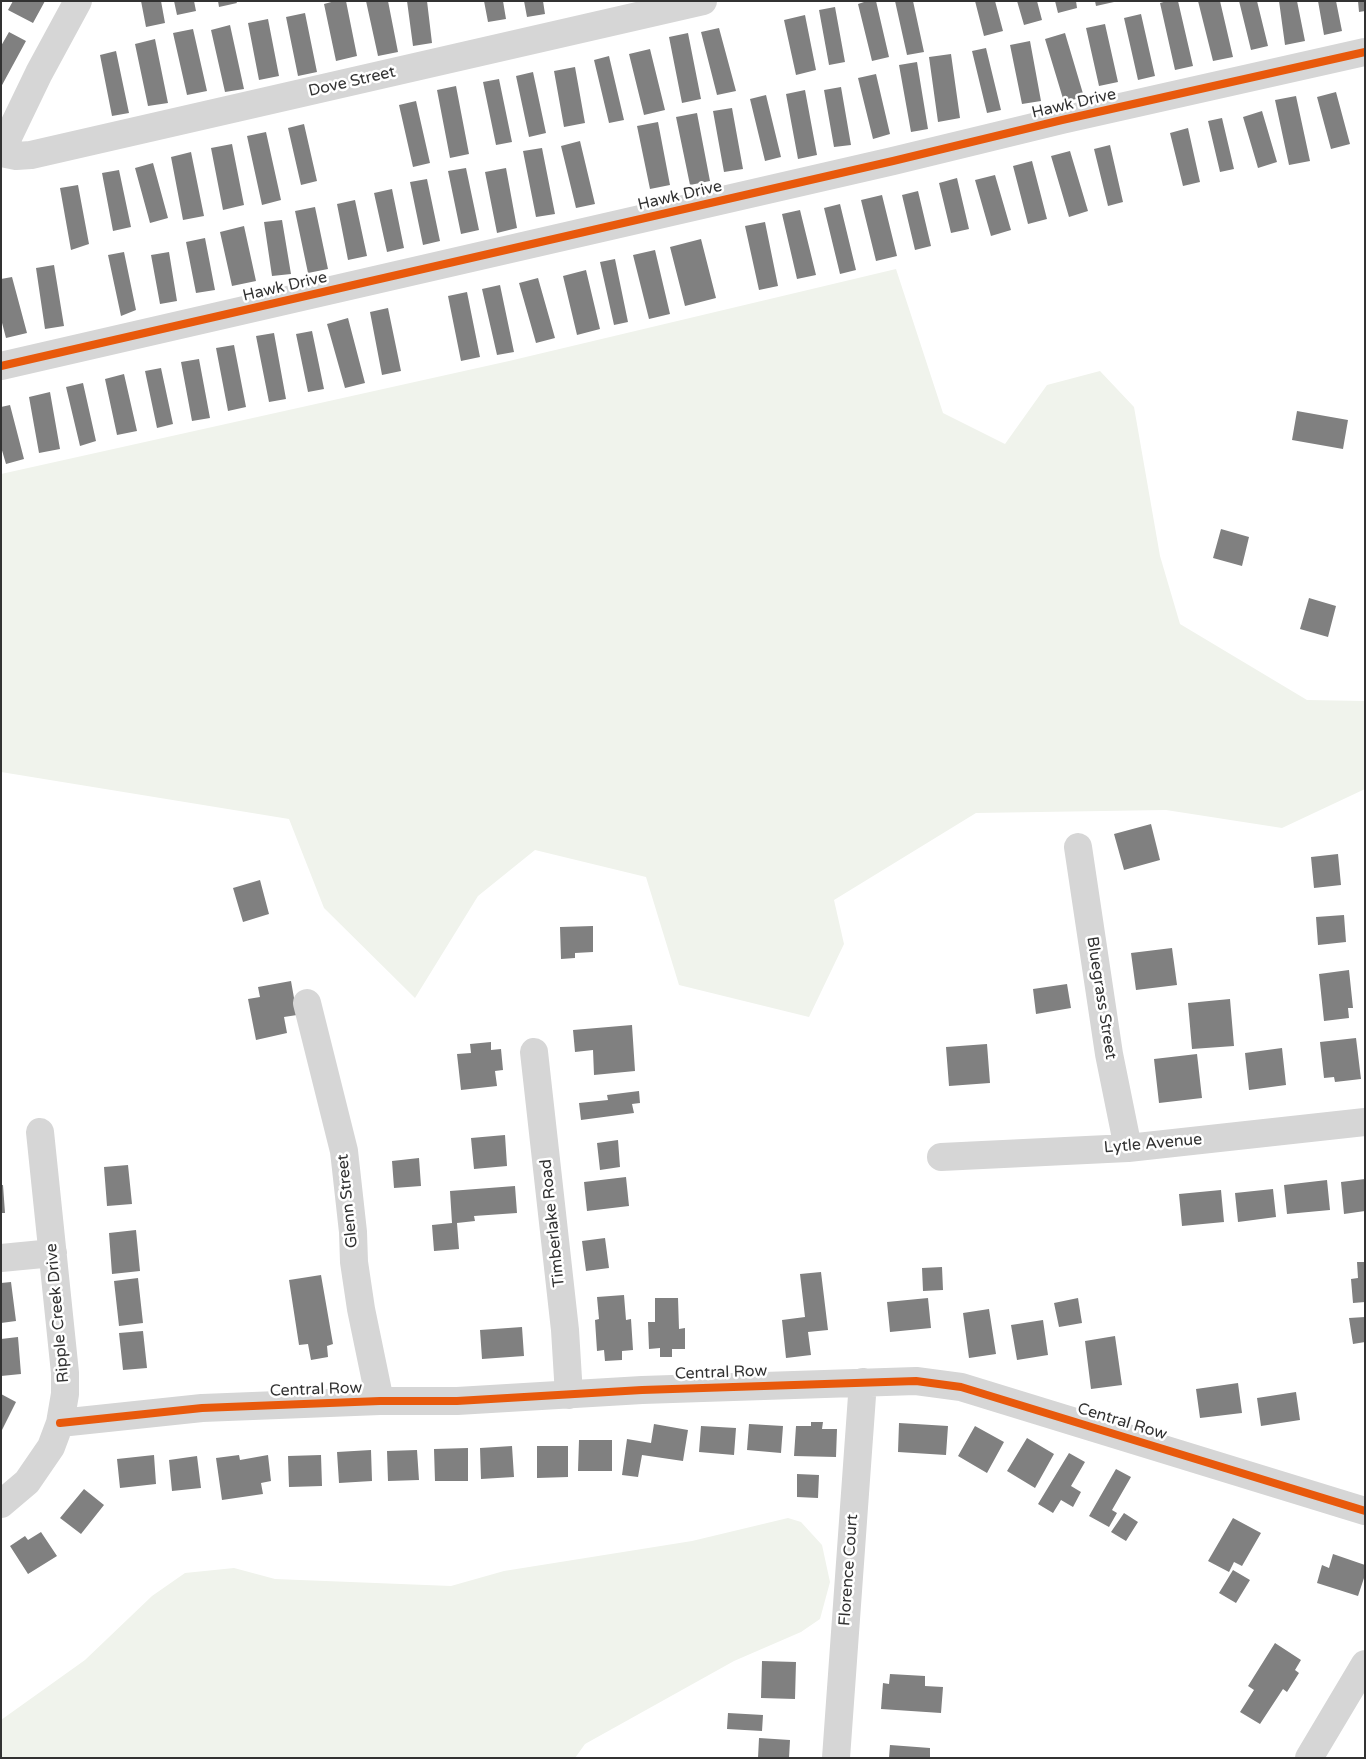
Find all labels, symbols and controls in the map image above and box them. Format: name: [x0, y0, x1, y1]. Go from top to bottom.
street label: Dove Street: [307, 63, 397, 101]
street label: Hawk Drive: [1030, 85, 1118, 123]
street label: Hawk Drive: [636, 177, 724, 215]
street label: Hawk Drive: [241, 268, 329, 306]
street label: Bluegrass Street: [1082, 935, 1120, 1061]
street label: Lytle Avenue: [1103, 1130, 1203, 1158]
street label: Glenn Street: [334, 1153, 362, 1249]
street label: Timberlake Road: [537, 1158, 569, 1288]
street label: Ripple Creek Drive: [42, 1242, 74, 1384]
street label: Central Row: [674, 1362, 768, 1384]
street label: Central Row: [269, 1379, 363, 1401]
street label: Central Row: [1075, 1399, 1169, 1445]
street label: Florence Court: [836, 1513, 862, 1627]

